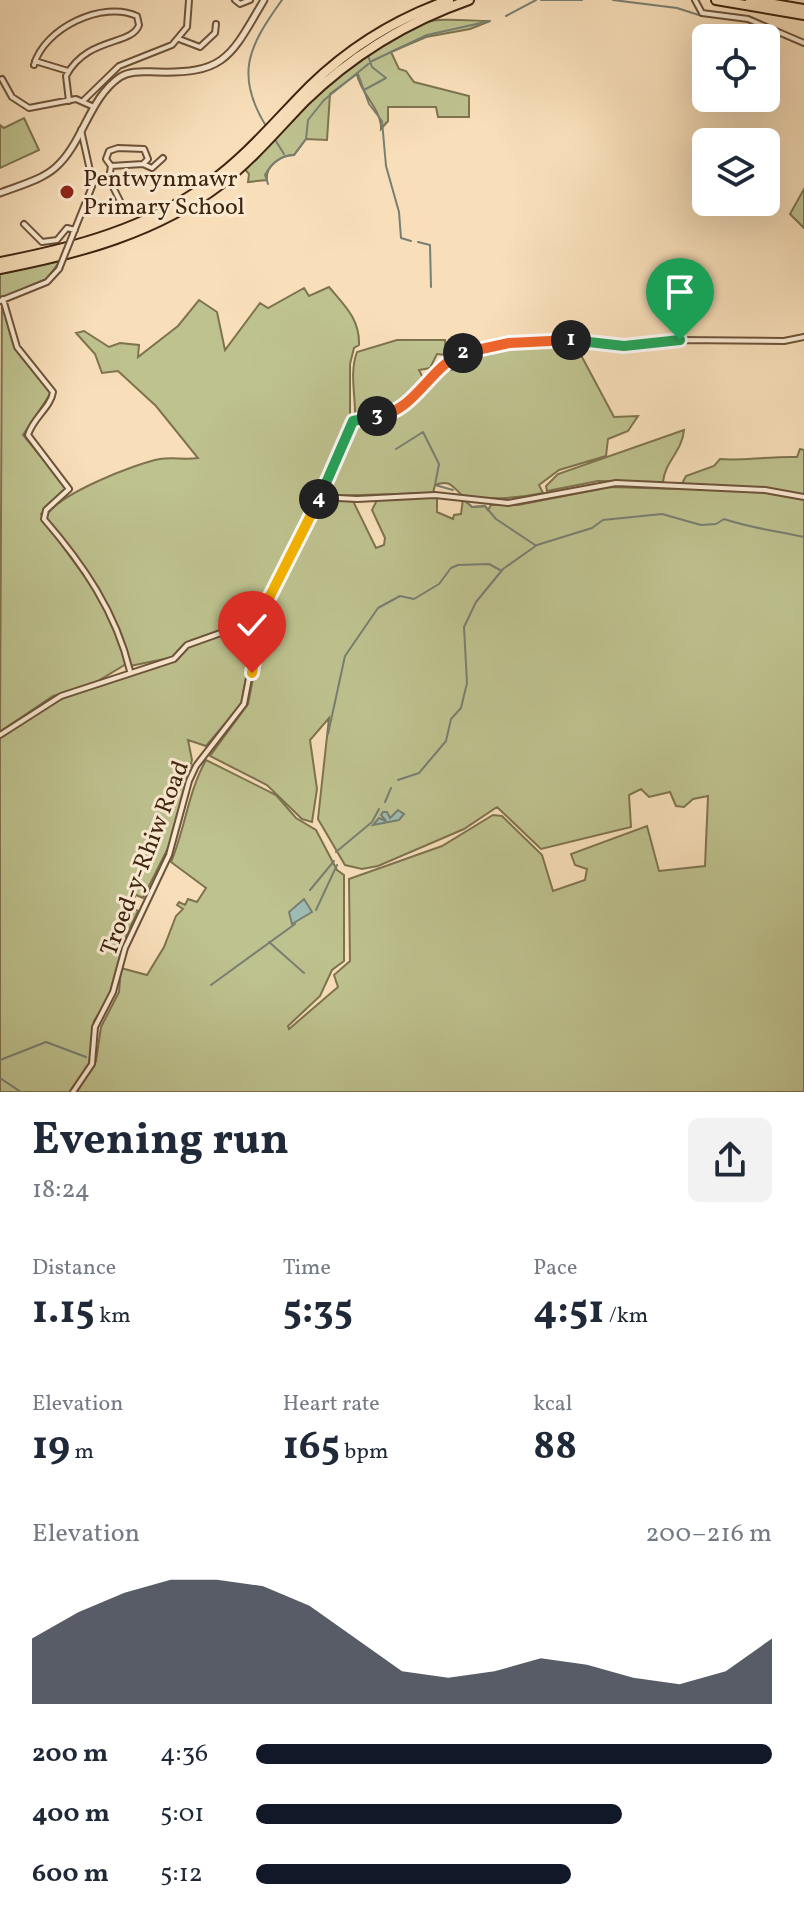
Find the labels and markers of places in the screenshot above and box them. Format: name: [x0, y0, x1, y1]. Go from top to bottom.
place label: Pentwynmawr Primary School: [83, 163, 245, 225]
marker: Pentwynmawr Primary School: [58, 183, 76, 201]
pin: [646, 258, 714, 340]
pin: 1: [551, 320, 591, 360]
pin: 2: [443, 333, 483, 373]
pin: 3: [357, 396, 397, 436]
pin: 4: [299, 479, 339, 519]
pin: [218, 591, 286, 673]

